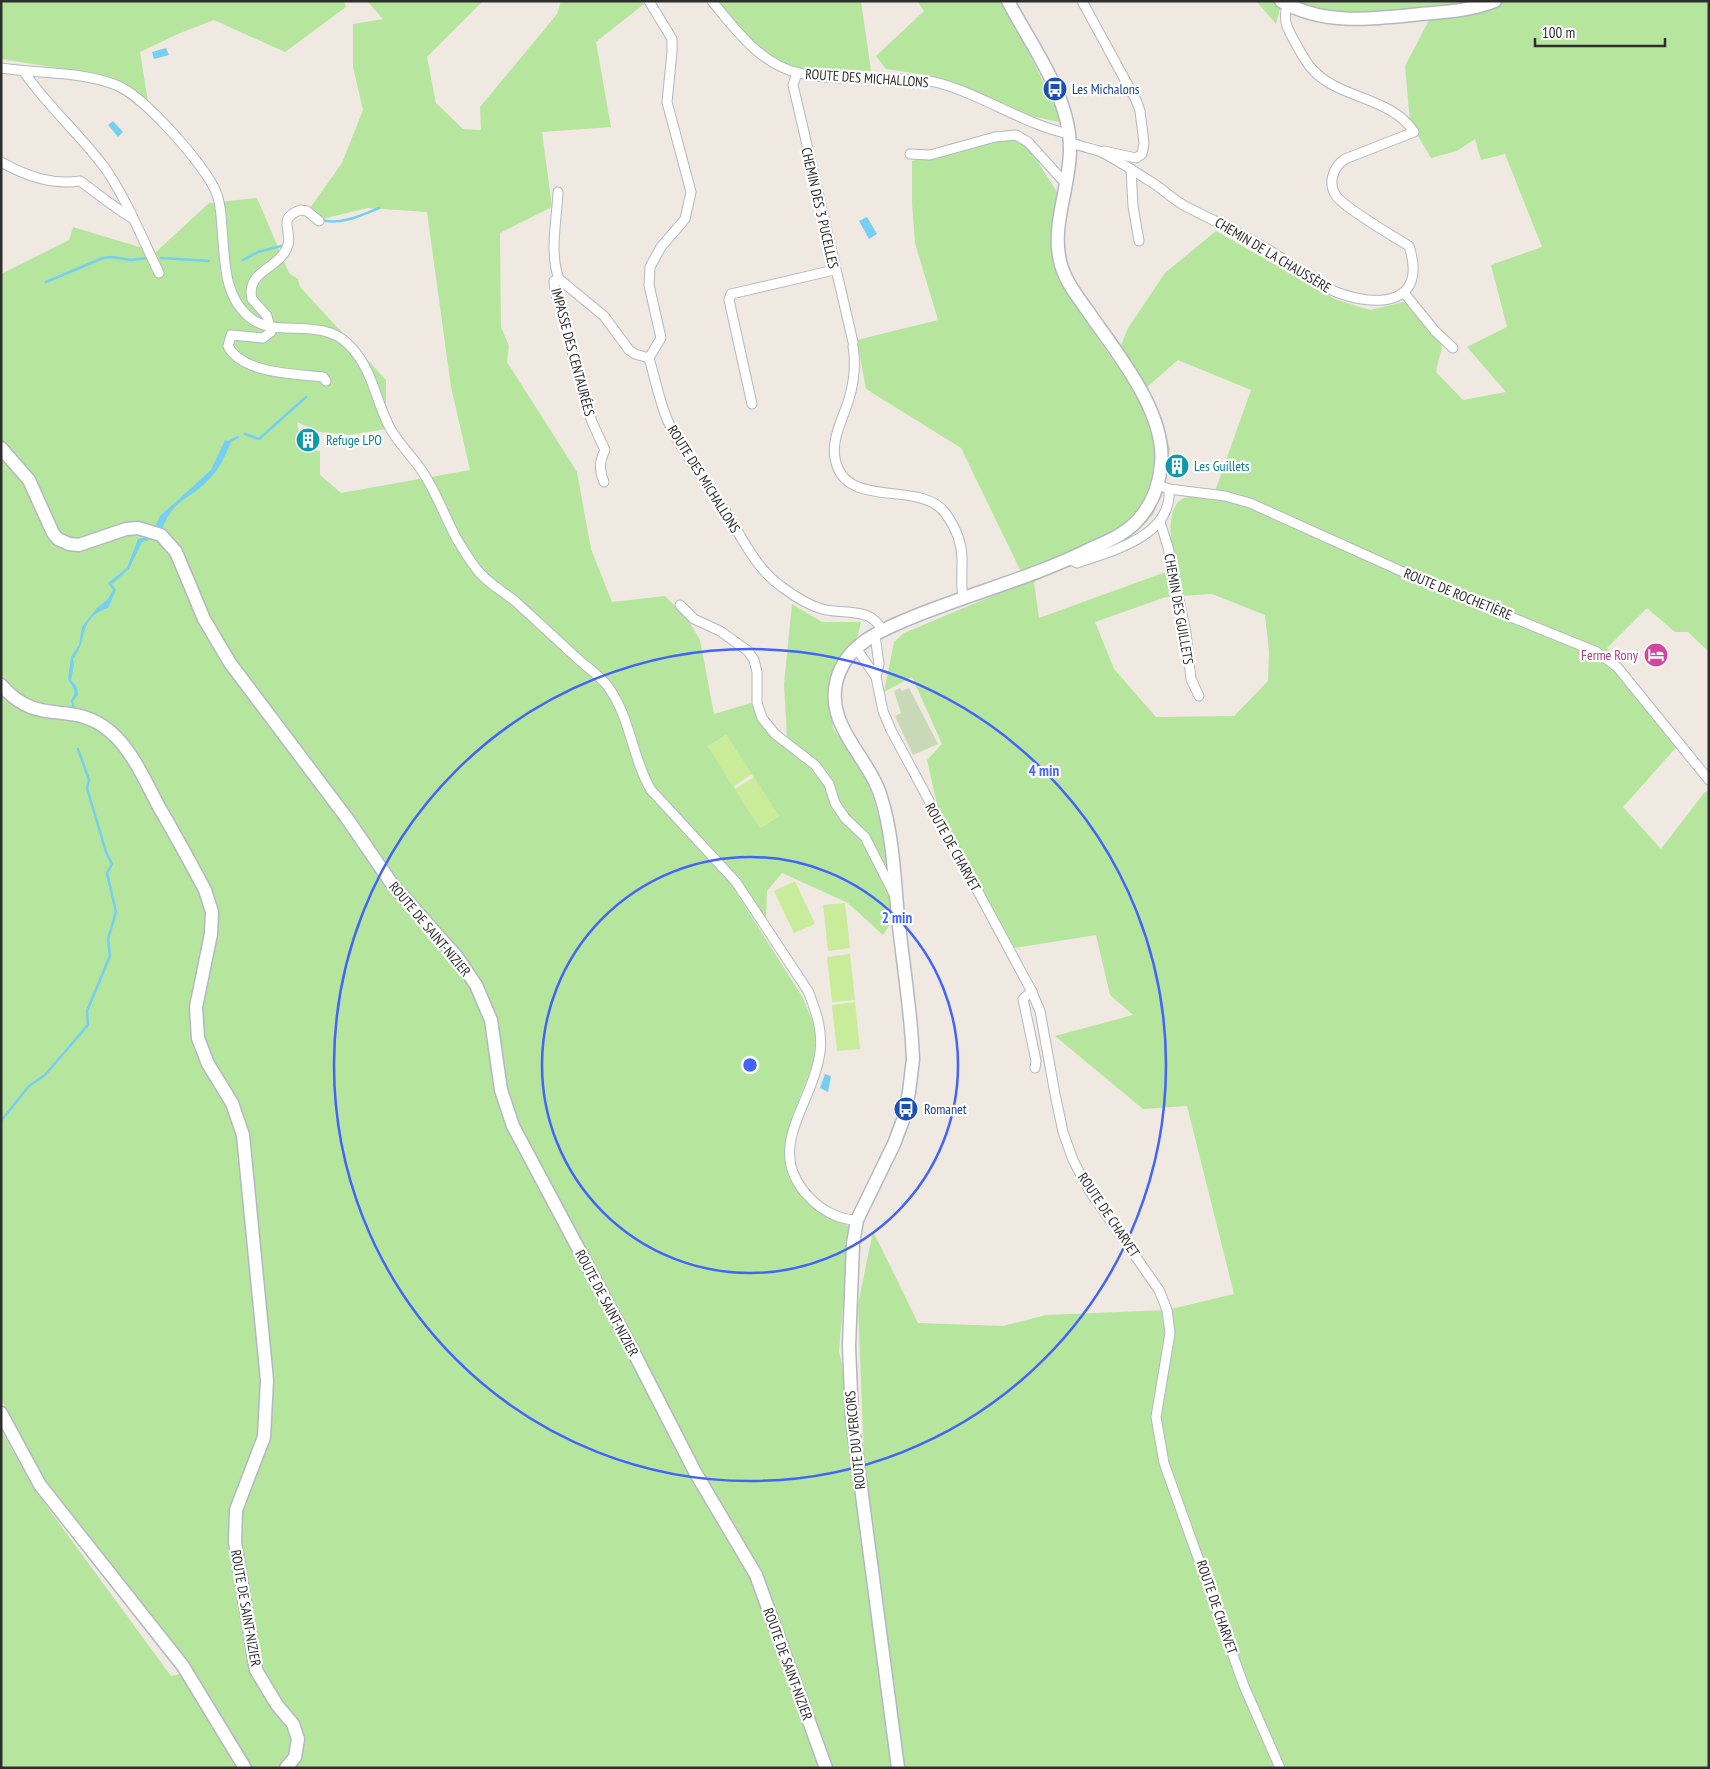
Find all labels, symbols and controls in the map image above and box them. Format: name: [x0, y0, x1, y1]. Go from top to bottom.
scale bar: [1535, 15, 1665, 47]
text: 100 m: [1542, 23, 1575, 42]
street label: ROUTE DES MICHALLONS: [805, 65, 929, 91]
bus stop icon: Les Michalons: [1042, 76, 1068, 102]
place label: Les Michalons: [1072, 80, 1140, 98]
street label: CHEMIN DES 3 PUCELLES: [797, 146, 843, 270]
street label: CHEMIN DE LA CHAUSSÈRE: [1212, 213, 1334, 297]
street label: IMPASSE DES CENTAURÉES: [547, 286, 599, 418]
street label: ROUTE DES MICHALLONS: [664, 422, 744, 536]
building icon: Refuge LPO: [295, 427, 321, 453]
place label: Refuge LPO: [326, 431, 382, 449]
building icon: Les Guillets: [1164, 453, 1190, 479]
place label: Les Guillets: [1194, 457, 1250, 475]
street label: CHEMIN DES GUILLETS: [1160, 552, 1198, 666]
street label: ROUTE DE ROCHETIÈRE: [1401, 564, 1515, 624]
hotel icon: Ferme Rony: [1643, 642, 1669, 668]
place label: Ferme Rony: [1581, 646, 1639, 664]
text: 4 min: [1029, 761, 1059, 780]
street label: ROUTE DE CHARVET: [921, 800, 985, 895]
street label: ROUTE DE SAINT-NIZIER: [385, 878, 475, 980]
text: 2 min: [882, 908, 912, 927]
centre of rings: [741, 1056, 759, 1074]
bus stop icon: Romanet: [893, 1096, 919, 1122]
place label: Romanet: [924, 1100, 967, 1118]
street label: ROUTE DE CHARVET: [1074, 1169, 1144, 1261]
street label: ROUTE DE SAINT-NIZIER: [571, 1247, 643, 1360]
street label: ROUTE DU VERCORS: [841, 1390, 869, 1490]
street label: ROUTE DE SAINT-NIZIER: [227, 1548, 265, 1668]
street label: ROUTE DE CHARVET: [1192, 1558, 1242, 1657]
street label: ROUTE DE SAINT-NIZIER: [759, 1605, 817, 1723]

